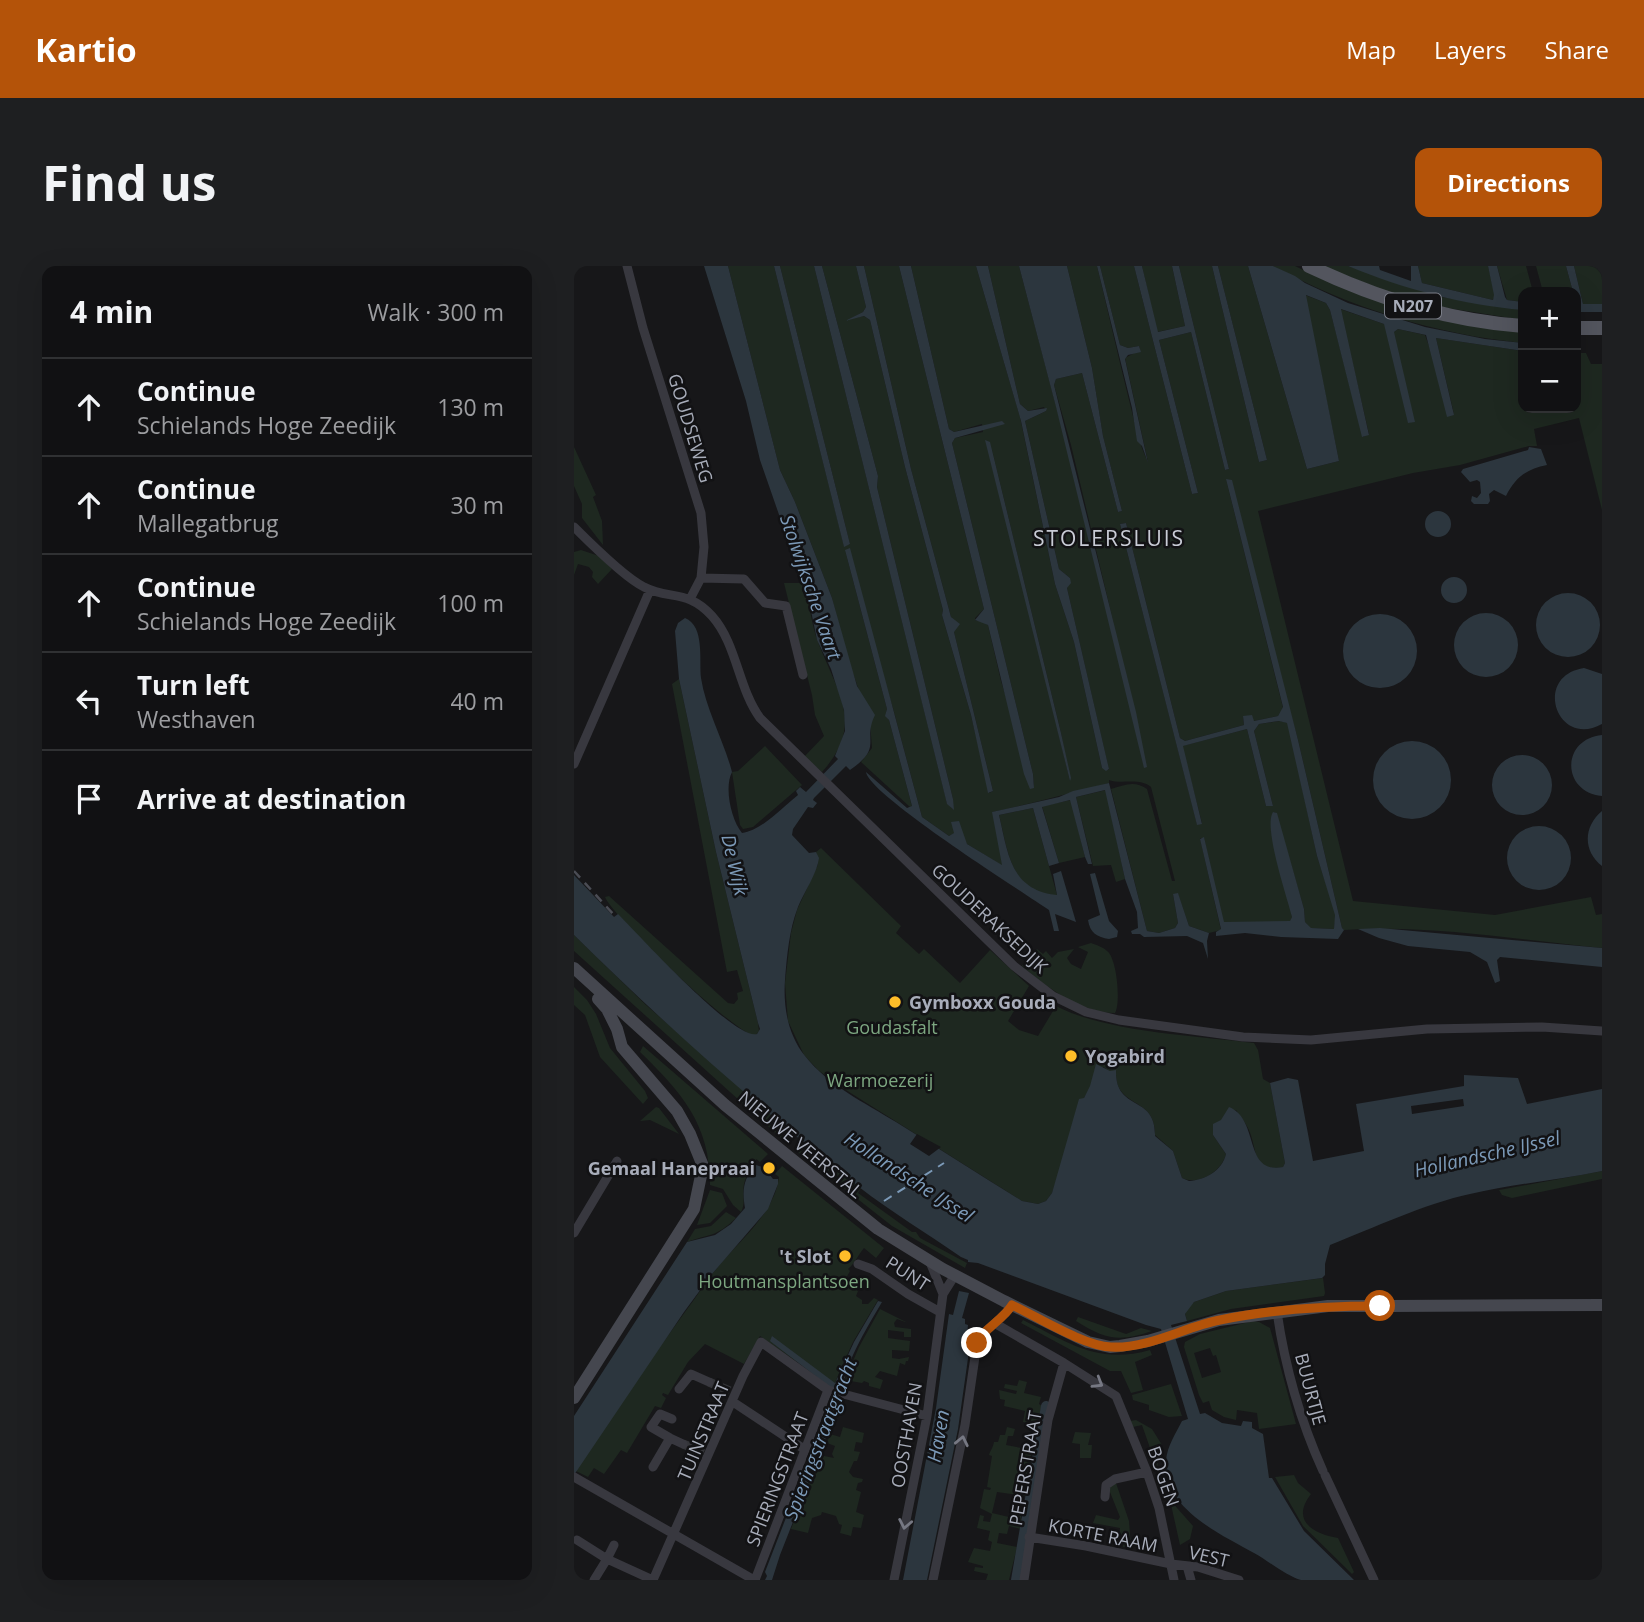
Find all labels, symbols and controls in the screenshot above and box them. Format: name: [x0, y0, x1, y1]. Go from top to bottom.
text: Kartio: [35, 27, 137, 72]
text: Map: [1346, 33, 1396, 66]
text: Layers: [1434, 33, 1507, 66]
text: Share: [1545, 33, 1609, 66]
button: Directions: [1415, 148, 1602, 217]
text: Find us: [42, 149, 216, 215]
map controls: [1518, 287, 1581, 413]
button: +: [1518, 287, 1581, 350]
text: 4 min: [70, 291, 153, 332]
road number: N207: [1385, 294, 1441, 318]
text: Walk · 300 m: [367, 296, 504, 328]
button: −: [1518, 350, 1581, 413]
street label: GOUDSEWEG: [663, 371, 719, 485]
text: Continue: [137, 373, 256, 409]
icon: ahead: [70, 388, 108, 426]
text: 130 m: [437, 391, 504, 423]
text: Schielands Hoge Zeedijk: [137, 409, 396, 441]
text: Continue: [137, 471, 256, 507]
icon: ahead: [70, 486, 108, 524]
text: 30 m: [450, 489, 504, 521]
text: Mallegatbrug: [137, 507, 279, 539]
water label: Stolwijksche Vaart: [774, 511, 848, 664]
district label: STOLERSLUIS: [1033, 524, 1185, 552]
text: Continue: [137, 569, 256, 605]
icon: ahead: [70, 584, 108, 622]
text: 100 m: [437, 587, 504, 619]
text: Schielands Hoge Zeedijk: [137, 605, 396, 637]
text: Turn left: [137, 667, 249, 703]
icon: left: [70, 682, 108, 720]
text: 40 m: [450, 685, 504, 717]
text: Westhaven: [137, 703, 256, 735]
icon: arrive: [70, 780, 108, 818]
text: Arrive at destination: [137, 781, 406, 817]
water label: De Wijk: [715, 832, 755, 899]
street label: GOUDERAKSEDIJK: [927, 858, 1054, 979]
place label: Gymboxx Gouda: [909, 990, 1056, 1014]
marker: Gymboxx Gouda: [887, 994, 903, 1010]
park label: Goudasfalt: [846, 1015, 938, 1039]
place label: Yogabird: [1085, 1044, 1165, 1068]
marker: Yogabird: [1063, 1048, 1079, 1064]
park label: Warmoezerij: [827, 1068, 933, 1092]
street label: NIEUWE VEERSTAL: [734, 1085, 868, 1203]
water label: Hollandsche IJssel: [1412, 1124, 1564, 1183]
water label: Hollandsche IJssel: [839, 1126, 980, 1229]
place label: Gemaal Hanepraai: [588, 1156, 755, 1180]
marker: Gemaal Hanepraai: [761, 1160, 777, 1176]
place label: 't Slot: [779, 1244, 831, 1268]
marker: 't Slot: [837, 1248, 853, 1264]
street label: PUNT: [882, 1250, 934, 1296]
park label: Houtmansplantsoen: [698, 1269, 870, 1293]
route start: [1364, 1290, 1395, 1321]
route end: [961, 1327, 992, 1358]
street label: BUURTJE: [1290, 1350, 1332, 1428]
water label: Spieringstraatgracht: [777, 1354, 863, 1524]
one-way arrow: [1090, 1375, 1103, 1388]
street label: TUINSTRAAT: [671, 1378, 735, 1484]
street label: OOSTHAVEN: [885, 1380, 927, 1490]
street label: SPIERINGSTRAAT: [740, 1408, 814, 1550]
water label: Haven: [921, 1408, 955, 1464]
street label: PEPERSTRAAT: [1003, 1409, 1047, 1527]
one-way arrow: [953, 1435, 968, 1447]
street label: BOGEN: [1143, 1443, 1185, 1509]
street label: KORTE RAAM: [1046, 1513, 1160, 1557]
one-way arrow: [899, 1518, 914, 1530]
street label: VEST: [1187, 1540, 1232, 1572]

